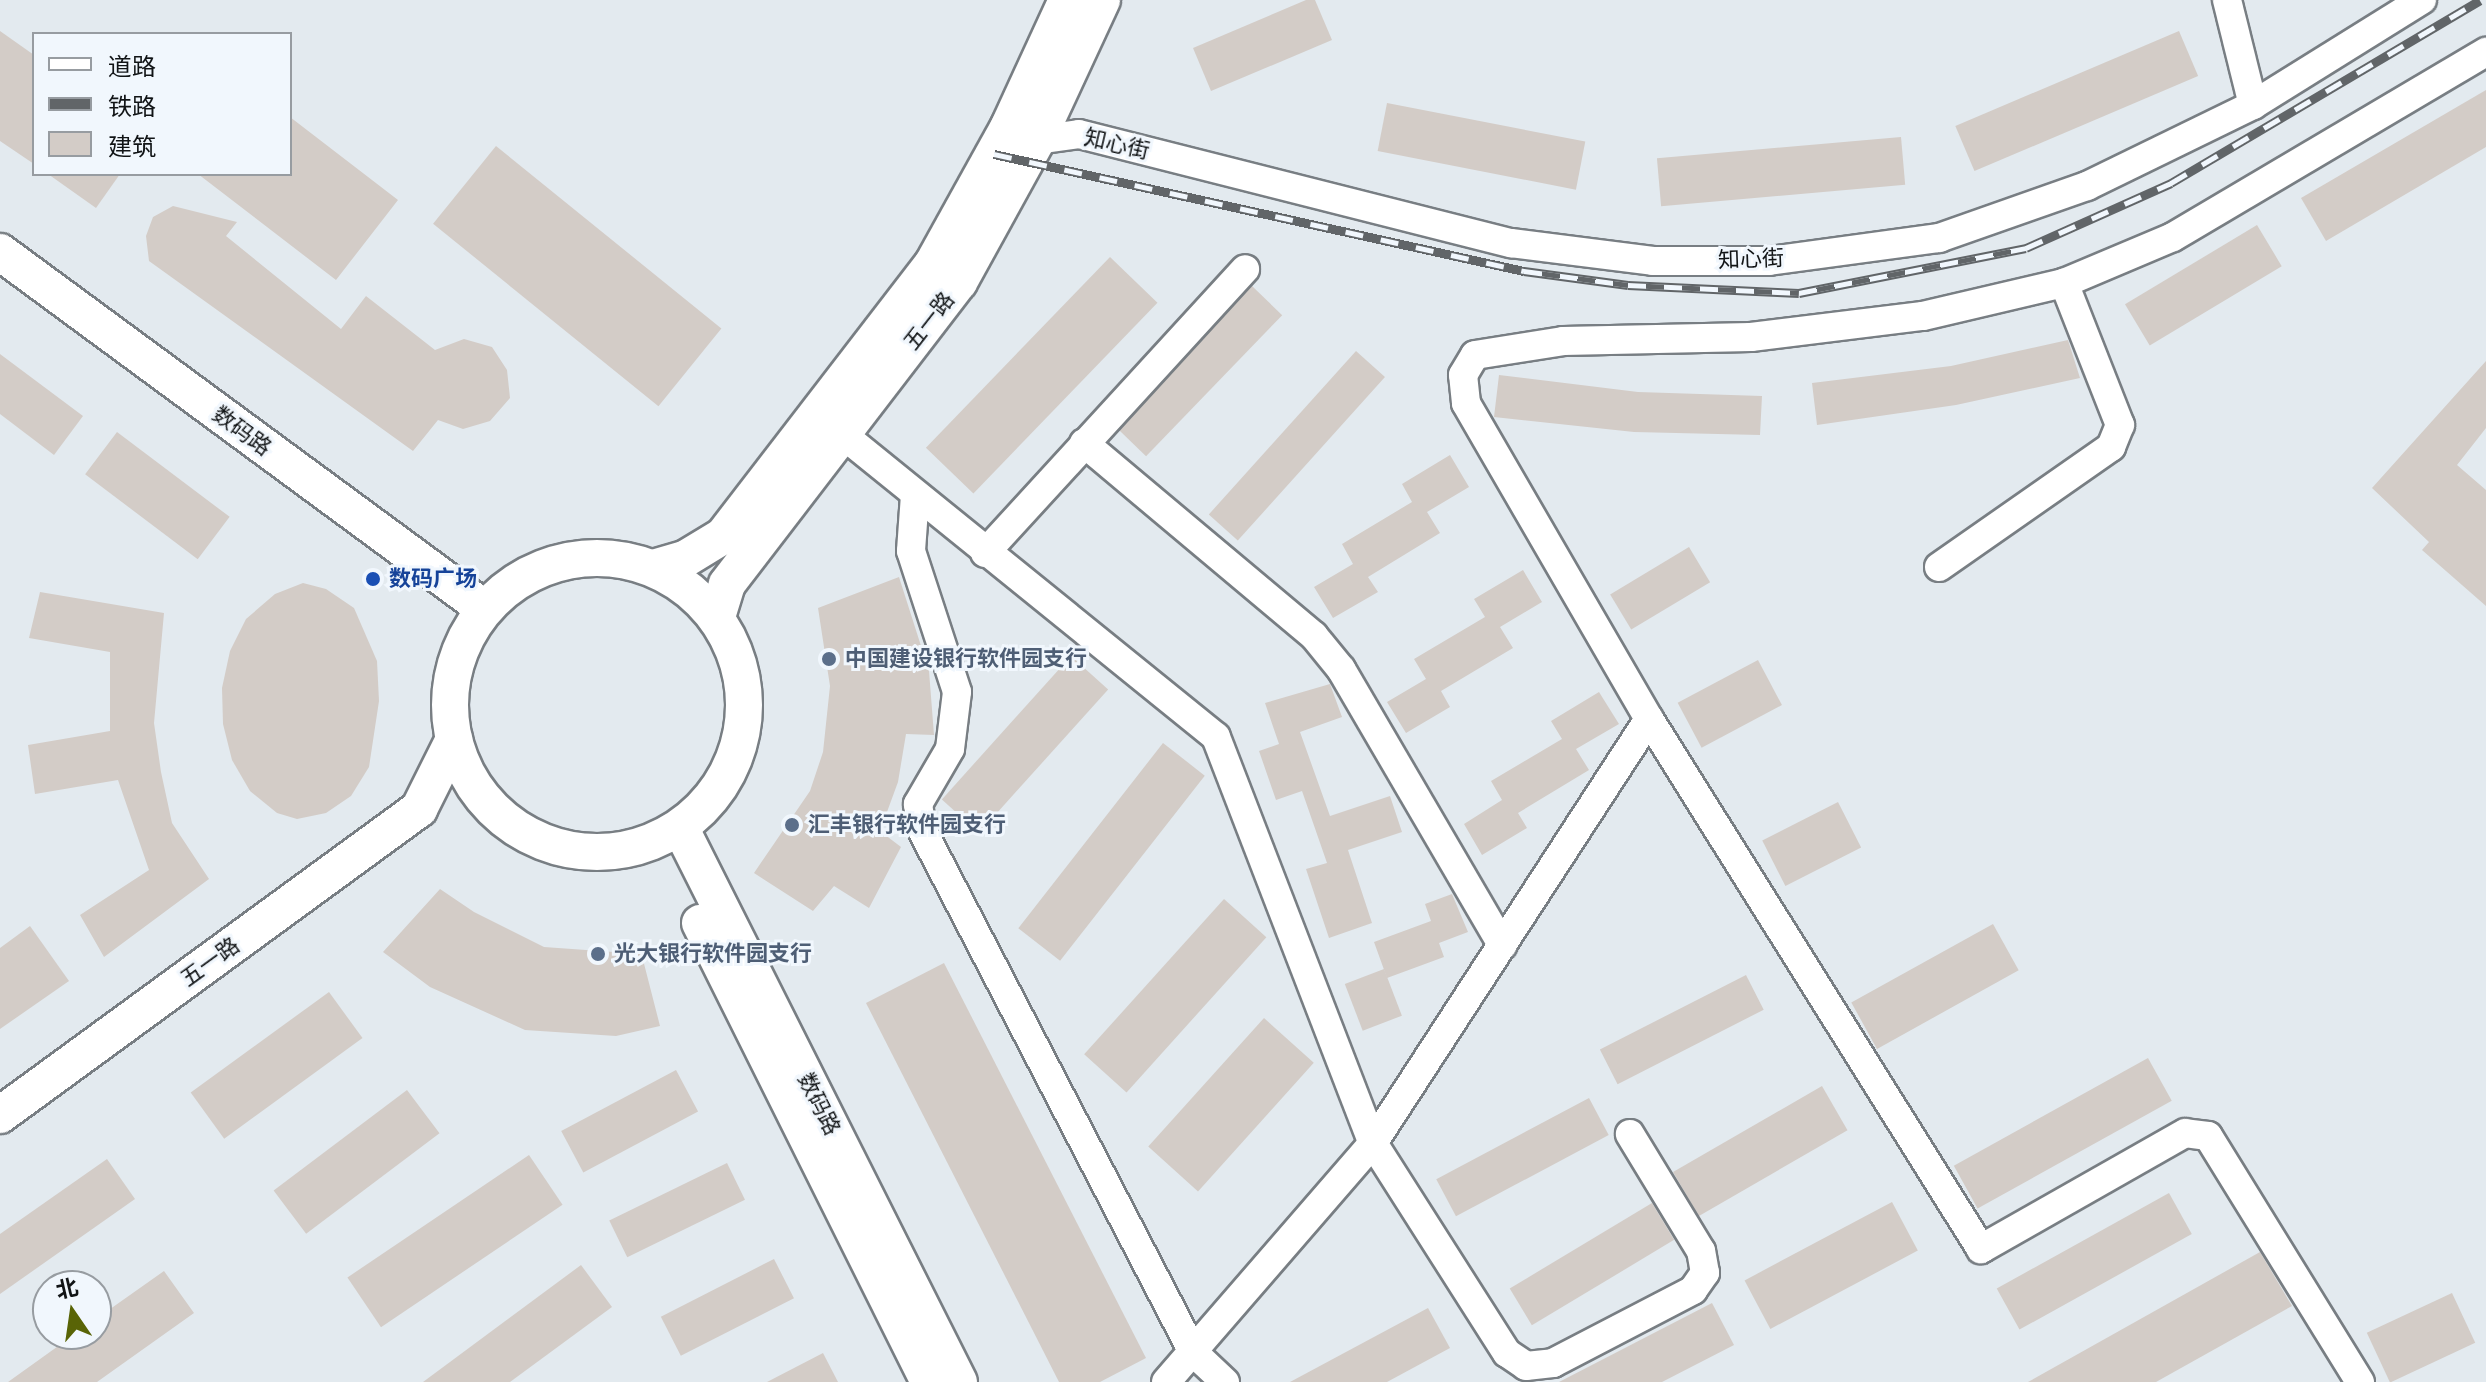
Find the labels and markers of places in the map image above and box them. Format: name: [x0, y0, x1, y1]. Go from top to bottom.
place label: 数码广场: [389, 566, 477, 592]
marker: 数码广场: [364, 570, 382, 588]
place label: 中国建设银行软件园支行: [845, 646, 1087, 672]
marker: 中国建设银行软件园支行: [820, 650, 838, 668]
place label: 汇丰银行软件园支行: [808, 812, 1006, 838]
marker: 汇丰银行软件园支行: [783, 816, 801, 834]
place label: 光大银行软件园支行: [614, 941, 812, 967]
marker: 光大银行软件园支行: [589, 945, 607, 963]

